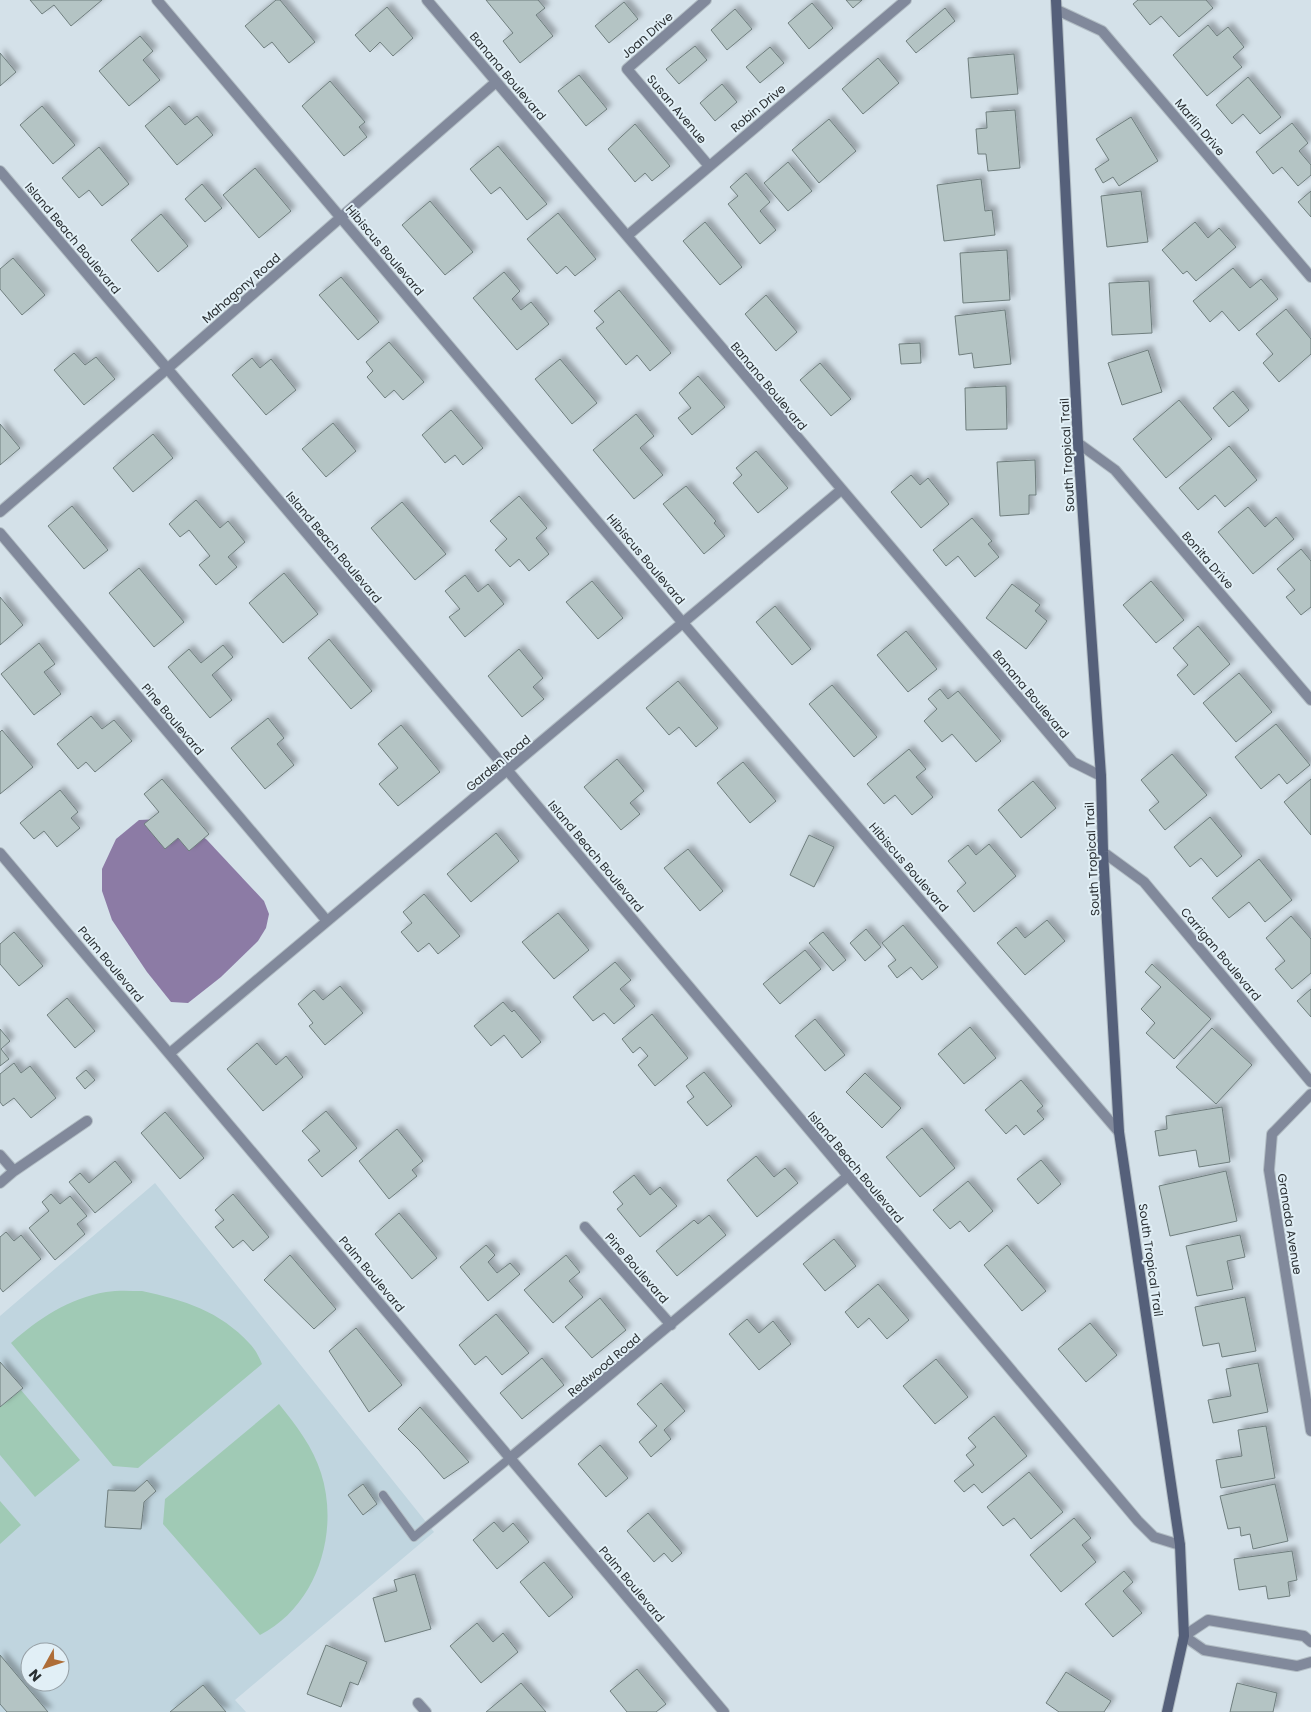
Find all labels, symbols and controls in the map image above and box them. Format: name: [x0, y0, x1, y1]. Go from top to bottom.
street label: Joan Drive: [618, 8, 676, 62]
street label: Banana Boulevard: [466, 28, 550, 124]
street label: Susan Avenue: [643, 71, 711, 147]
street label: Robin Drive: [727, 80, 789, 136]
street label: Marlin Drive: [1171, 95, 1229, 159]
street label: Island Beach Boulevard: [21, 179, 125, 297]
street label: Hibiscus Boulevard: [342, 201, 428, 299]
street label: Mahagony Road: [198, 249, 284, 327]
street label: Banana Boulevard: [727, 338, 811, 434]
street label: South Tropical Trail: [1056, 398, 1078, 512]
street label: Island Beach Boulevard: [282, 488, 386, 606]
street label: Hibiscus Boulevard: [603, 510, 689, 608]
street label: Bonita Drive: [1178, 527, 1238, 593]
street label: Banana Boulevard: [989, 646, 1073, 742]
street label: Pine Boulevard: [138, 680, 208, 758]
street label: Garden Road: [462, 731, 534, 795]
street label: Island Beach Boulevard: [544, 797, 648, 915]
street label: South Tropical Trail: [1081, 802, 1103, 916]
street label: Hibiscus Boulevard: [865, 819, 953, 915]
street label: Carrigan Boulevard: [1177, 904, 1265, 1004]
street label: Palm Boulevard: [74, 922, 148, 1006]
street label: Island Beach Boulevard: [804, 1108, 908, 1226]
street label: Granada Avenue: [1274, 1172, 1306, 1276]
street label: South Tropical Trail: [1135, 1202, 1167, 1318]
street label: Pine Boulevard: [601, 1229, 673, 1307]
street label: Palm Boulevard: [335, 1232, 409, 1316]
street label: Redwood Road: [564, 1329, 644, 1401]
street label: Palm Boulevard: [595, 1542, 669, 1626]
north arrow: [20, 1642, 70, 1692]
text: N: [24, 1665, 46, 1686]

